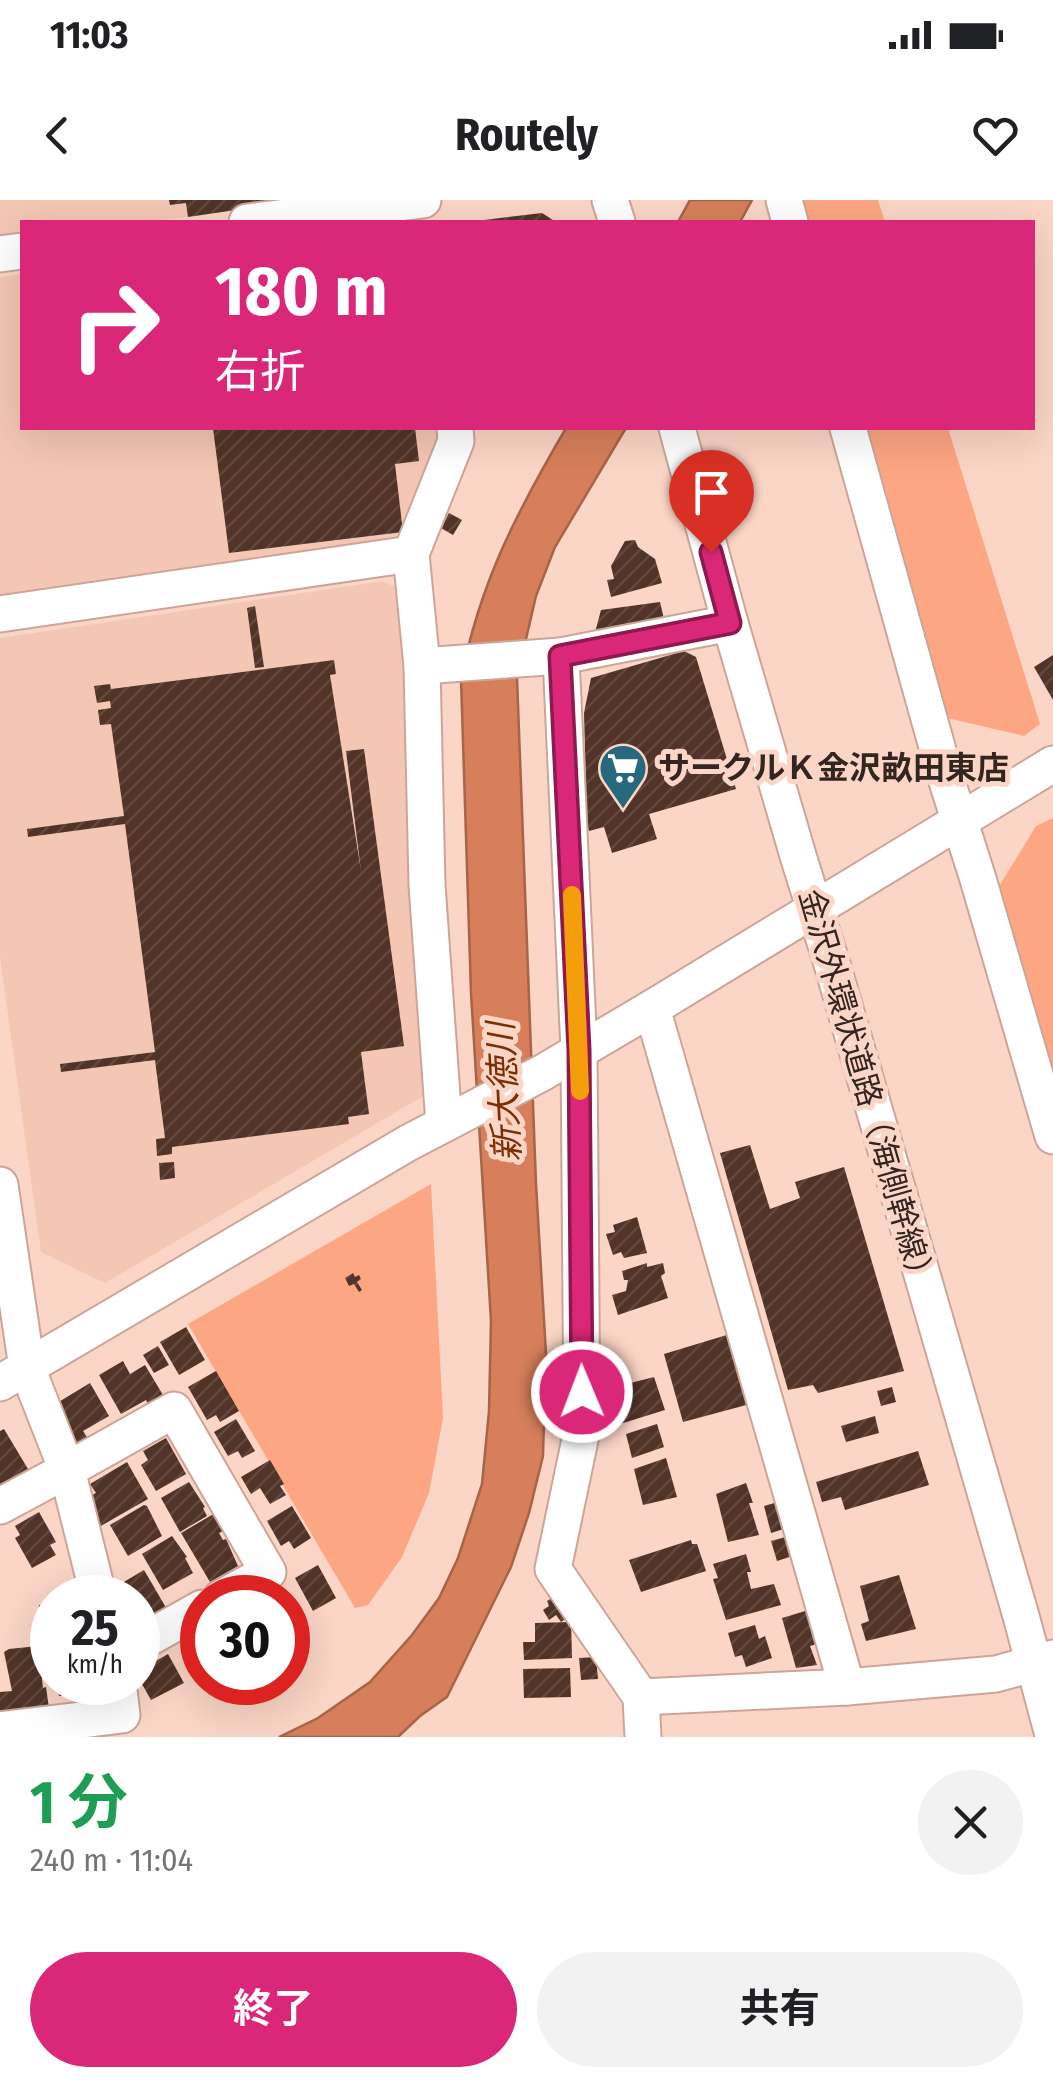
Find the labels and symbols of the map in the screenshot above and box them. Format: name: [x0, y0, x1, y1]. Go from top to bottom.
pin: [669, 450, 754, 553]
supermarket icon: サークルＫ金沢畝田東店: [597, 742, 649, 810]
place label: サークルＫ金沢畝田東店: [658, 749, 1009, 787]
street label: 金沢外環状道路（海側幹線）: [791, 885, 943, 1295]
water label: 新大徳川: [479, 1017, 529, 1163]
position arrow: [530, 1340, 634, 1444]
speed limit sign: 30: [180, 1575, 310, 1705]

